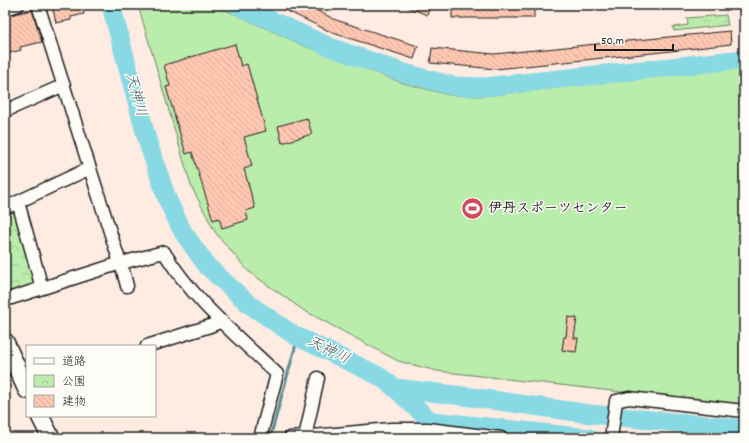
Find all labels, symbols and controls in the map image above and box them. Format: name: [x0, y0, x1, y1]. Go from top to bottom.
scale bar: [595, 26, 673, 52]
text: 50 m: [601, 33, 624, 50]
water label: 天神川: [119, 70, 151, 120]
sports icon: 伊丹スポーツセンター: [460, 196, 486, 222]
place label: 伊丹スポーツセンター: [488, 199, 628, 219]
water label: 天神川: [303, 331, 353, 371]
legend: [26, 345, 156, 417]
text: 道路: [62, 354, 86, 371]
text: 公園: [62, 374, 86, 391]
text: 建物: [62, 394, 86, 411]

